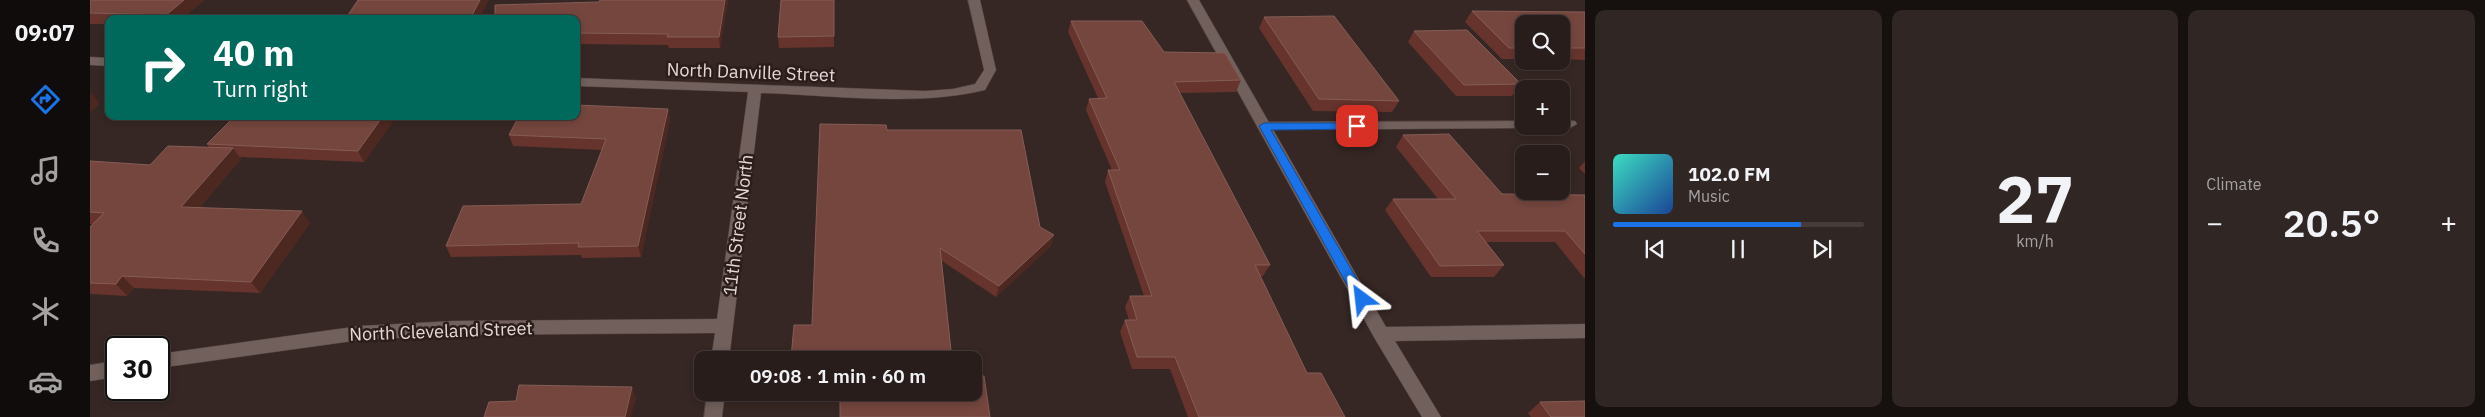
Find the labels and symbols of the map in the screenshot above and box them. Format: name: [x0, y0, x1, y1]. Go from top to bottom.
street label: North Danville Street: [666, 58, 836, 86]
pin: [1336, 105, 1378, 147]
street label: 11th Street North: [718, 153, 758, 297]
position arrow: [1335, 272, 1387, 324]
street label: North Cleveland Street: [349, 316, 533, 346]
speed limit sign: 30: [105, 336, 170, 401]

